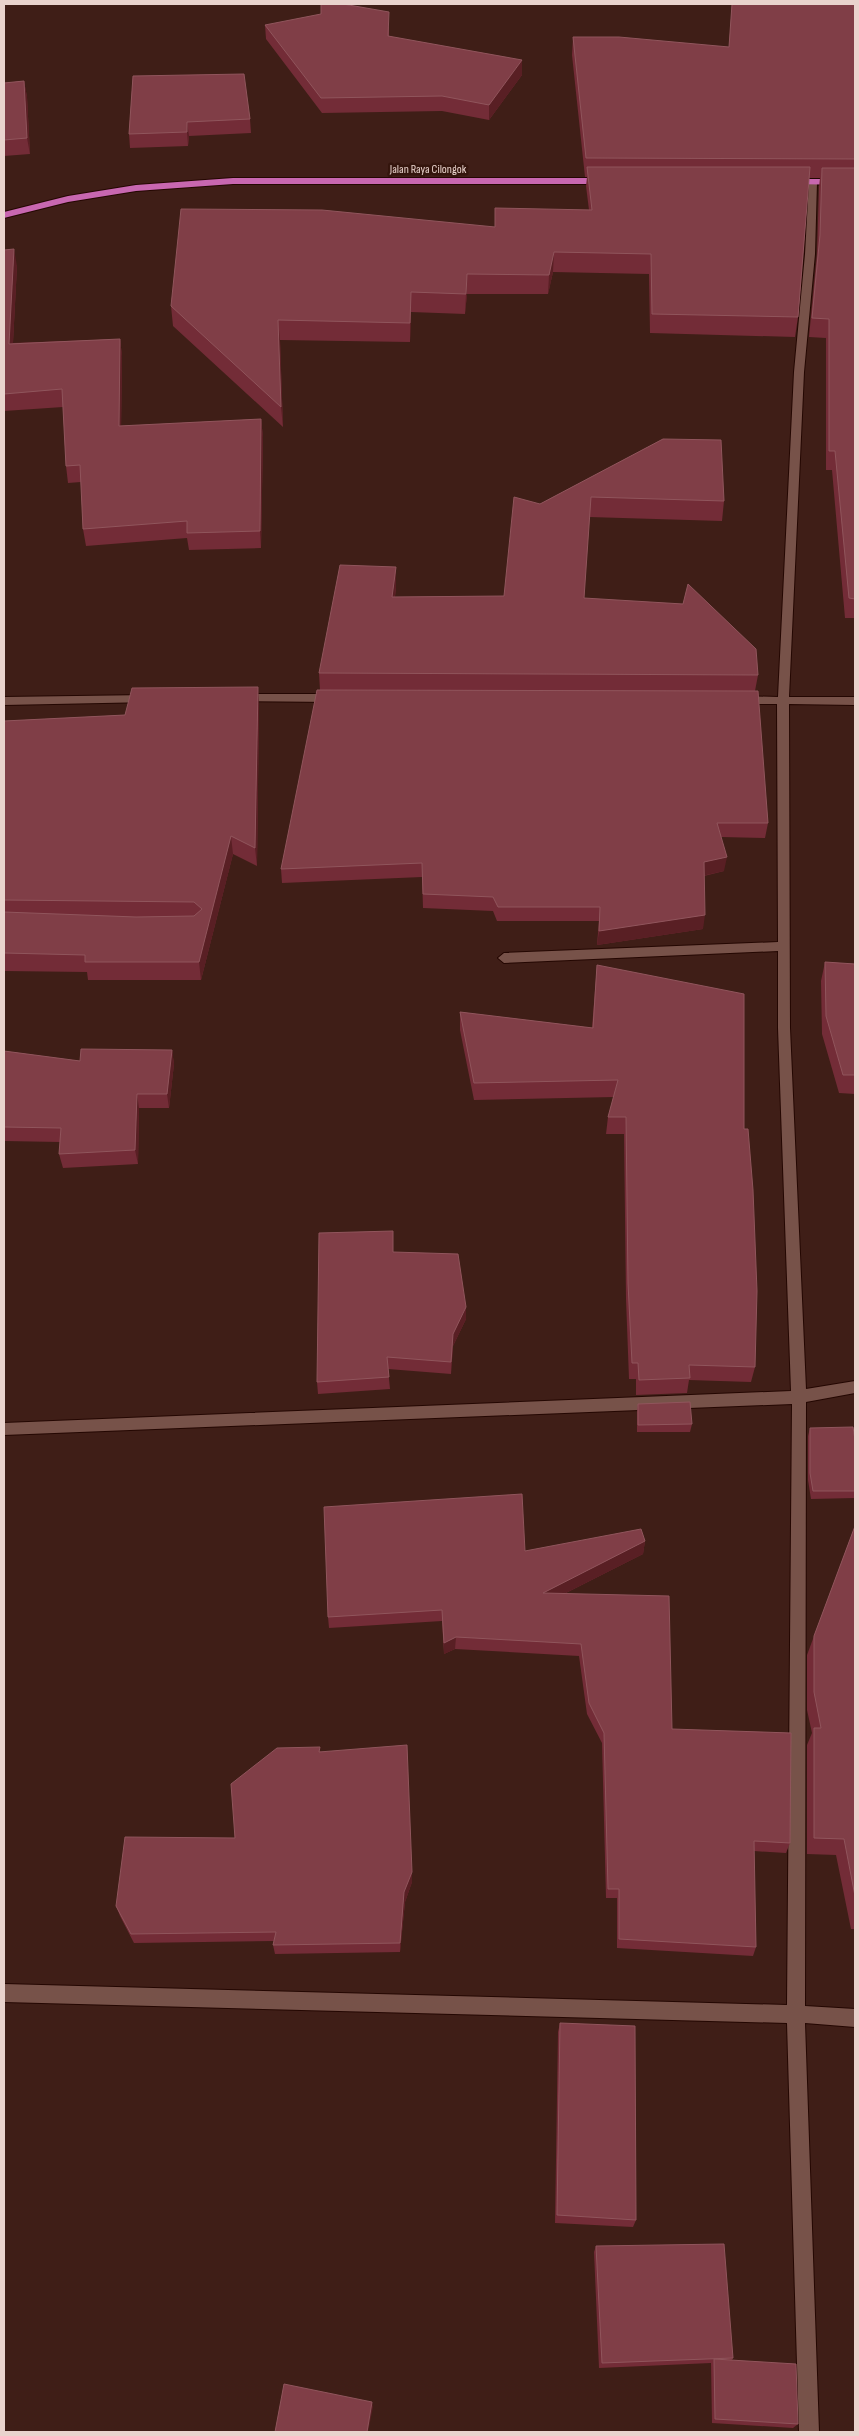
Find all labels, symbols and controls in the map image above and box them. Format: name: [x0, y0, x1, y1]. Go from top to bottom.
street label: Jalan Raya Cilongok: [389, 162, 467, 177]

